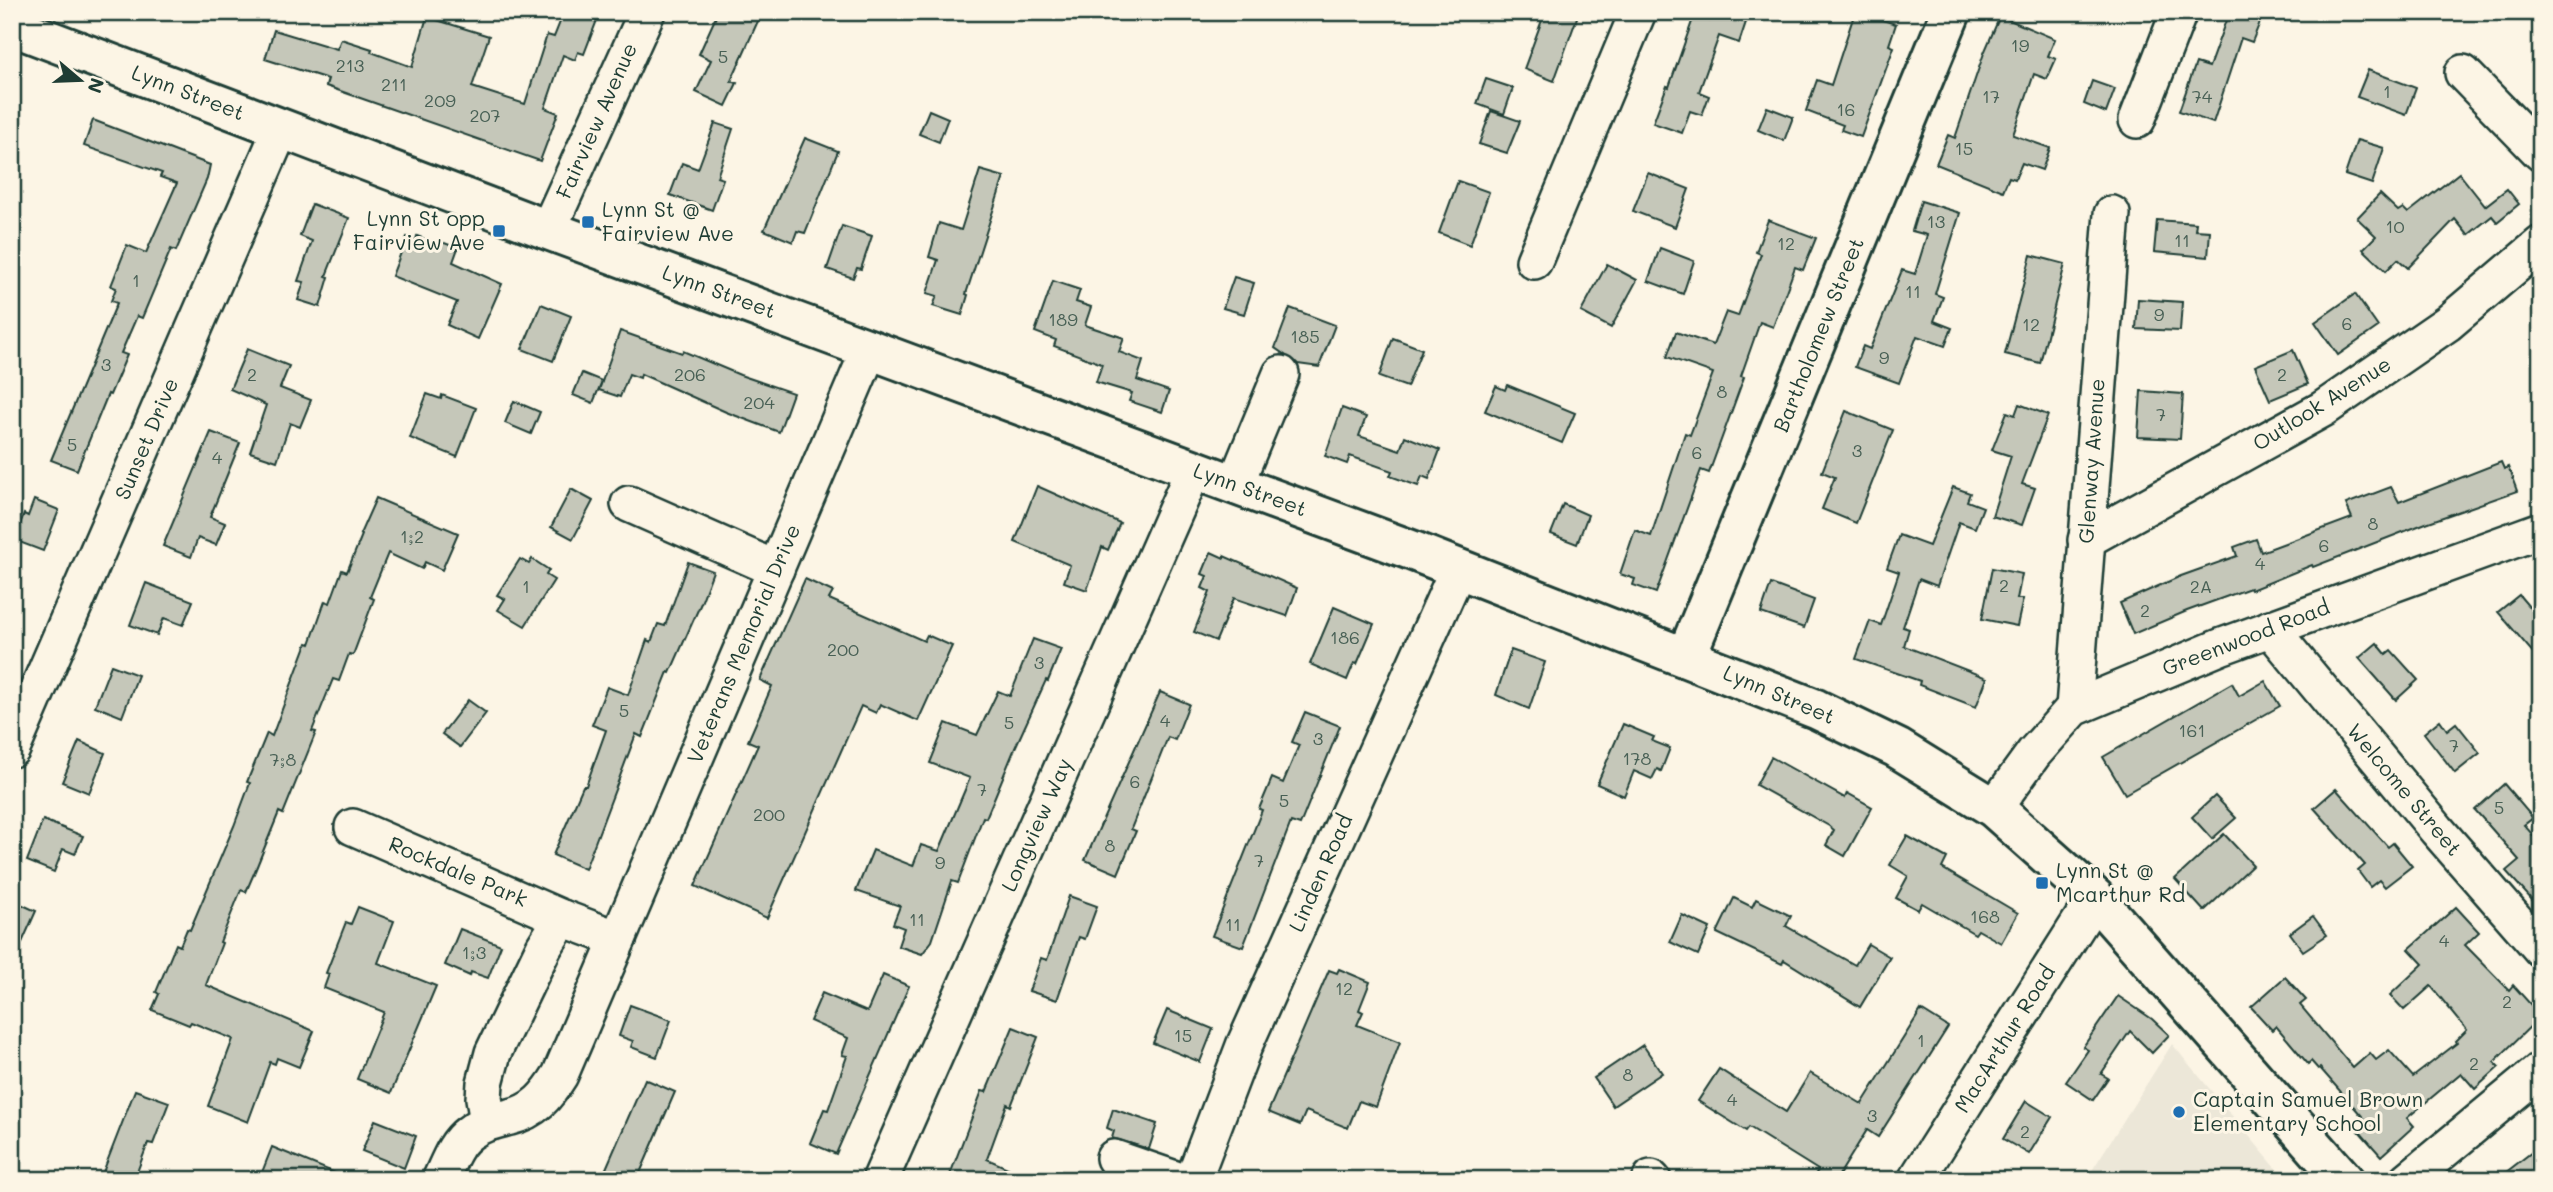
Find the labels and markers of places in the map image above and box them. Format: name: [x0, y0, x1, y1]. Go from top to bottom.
place label: Lynn St @ Fairview Ave: [602, 195, 734, 246]
place label: Lynn St opp Fairview Ave: [353, 204, 485, 255]
marker: Lynn St @ Fairview Ave: [580, 214, 596, 230]
marker: Lynn St opp Fairview Ave: [491, 223, 507, 239]
place label: Lynn St @ Mcarthur Rd: [2056, 856, 2185, 907]
marker: Lynn St @ Mcarthur Rd: [2034, 875, 2050, 891]
place label: Captain Samuel Brown Elementary School: [2193, 1085, 2423, 1136]
marker: Captain Samuel Brown Elementary School: [2171, 1104, 2187, 1120]

